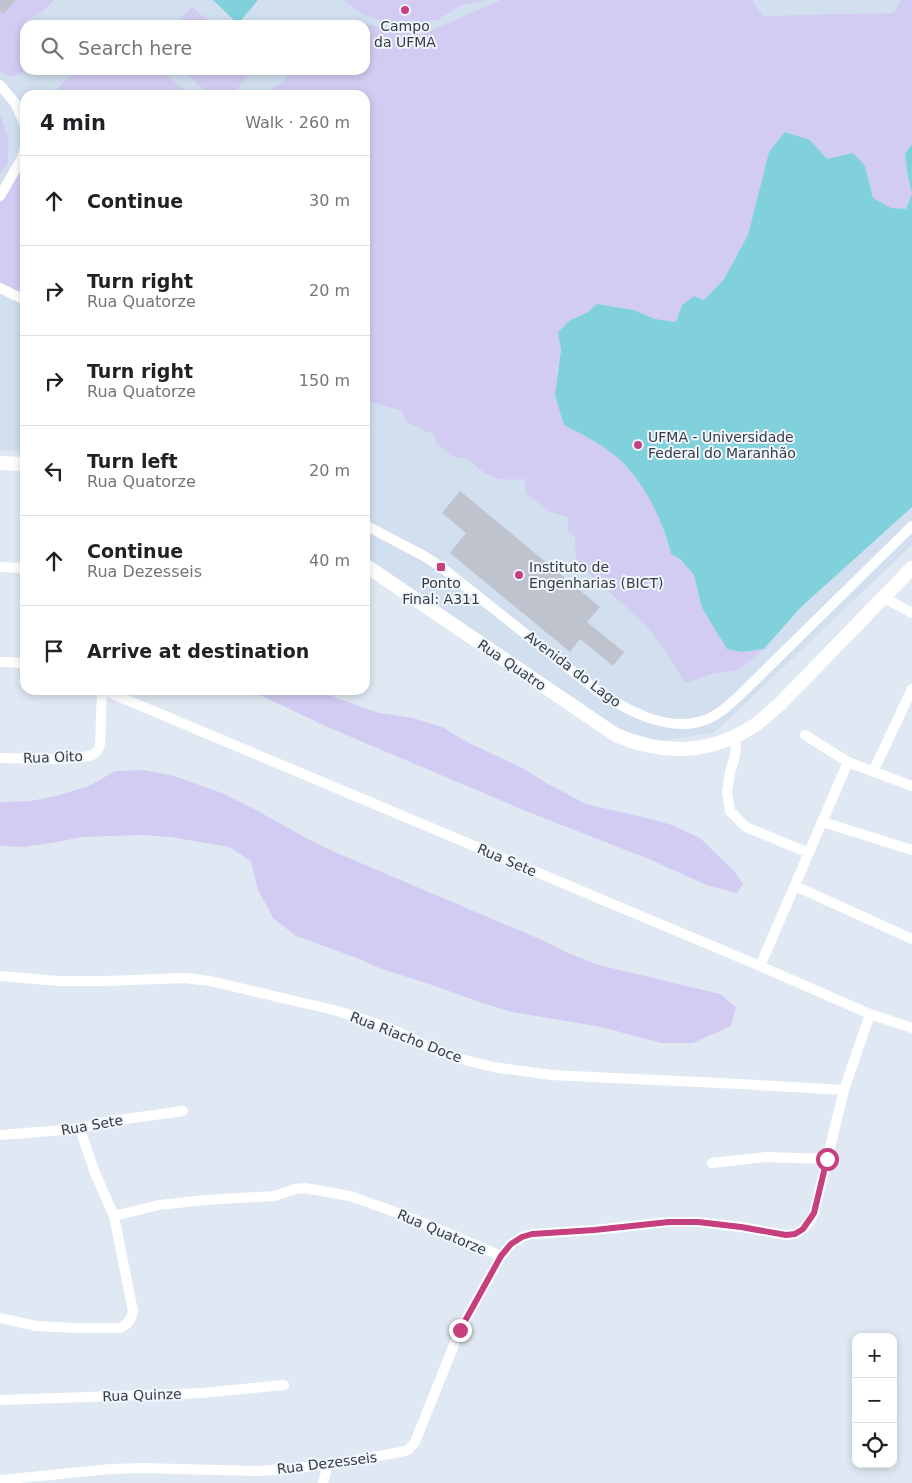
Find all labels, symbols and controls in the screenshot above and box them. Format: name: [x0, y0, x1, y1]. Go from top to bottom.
marker: Campo da UFMA: [399, 4, 411, 16]
place label: Campo da UFMA: [374, 18, 436, 50]
search box: [20, 20, 370, 75]
icon: search: [38, 34, 66, 62]
text: Search here: [78, 37, 192, 59]
text: 4 min: [40, 111, 106, 135]
text: Walk · 260 m: [245, 113, 350, 132]
icon: ahead: [40, 187, 68, 215]
text: Continue: [87, 190, 183, 212]
text: 30 m: [309, 191, 350, 210]
text: Turn right: [87, 270, 193, 292]
icon: right: [40, 277, 68, 305]
text: 20 m: [309, 281, 350, 300]
text: Rua Quatorze: [87, 292, 196, 311]
text: Turn right: [87, 360, 193, 382]
icon: right: [40, 367, 68, 395]
text: 150 m: [299, 371, 350, 390]
text: Rua Quatorze: [87, 382, 196, 401]
place label: UFMA - Universidade Federal do Maranhão: [648, 429, 796, 461]
marker: UFMA - Universidade Federal do Maranhão: [632, 439, 644, 451]
text: Turn left: [87, 450, 178, 472]
icon: left: [40, 457, 68, 485]
text: 20 m: [309, 461, 350, 480]
text: Rua Quatorze: [87, 472, 196, 491]
text: Continue: [87, 540, 183, 562]
icon: ahead: [40, 547, 68, 575]
text: 40 m: [309, 551, 350, 570]
place label: Instituto de Engenharias (BICT): [529, 559, 664, 591]
marker: Ponto Final: A311: [435, 561, 447, 573]
text: Rua Dezesseis: [87, 562, 202, 581]
marker: Instituto de Engenharias (BICT): [513, 569, 525, 581]
place label: Ponto Final: A311: [402, 575, 480, 607]
street label: Avenida do Lago: [522, 628, 624, 710]
street label: Rua Quatro: [475, 636, 549, 694]
icon: arrive: [40, 637, 68, 665]
text: Arrive at destination: [87, 640, 309, 662]
street label: Rua Oito: [23, 748, 83, 766]
street label: Rua Sete: [475, 840, 539, 880]
street label: Rua Riacho Doce: [348, 1008, 464, 1066]
street label: Rua Sete: [60, 1112, 124, 1138]
route start: [816, 1148, 839, 1171]
street label: Rua Quatorze: [395, 1206, 489, 1258]
route end: [449, 1319, 472, 1342]
map controls: [852, 1333, 897, 1468]
button: +: [852, 1333, 897, 1378]
button: −: [852, 1378, 897, 1423]
street label: Rua Quinze: [102, 1386, 182, 1404]
button: locate: [852, 1423, 897, 1468]
street label: Rua Dezesseis: [276, 1449, 378, 1477]

